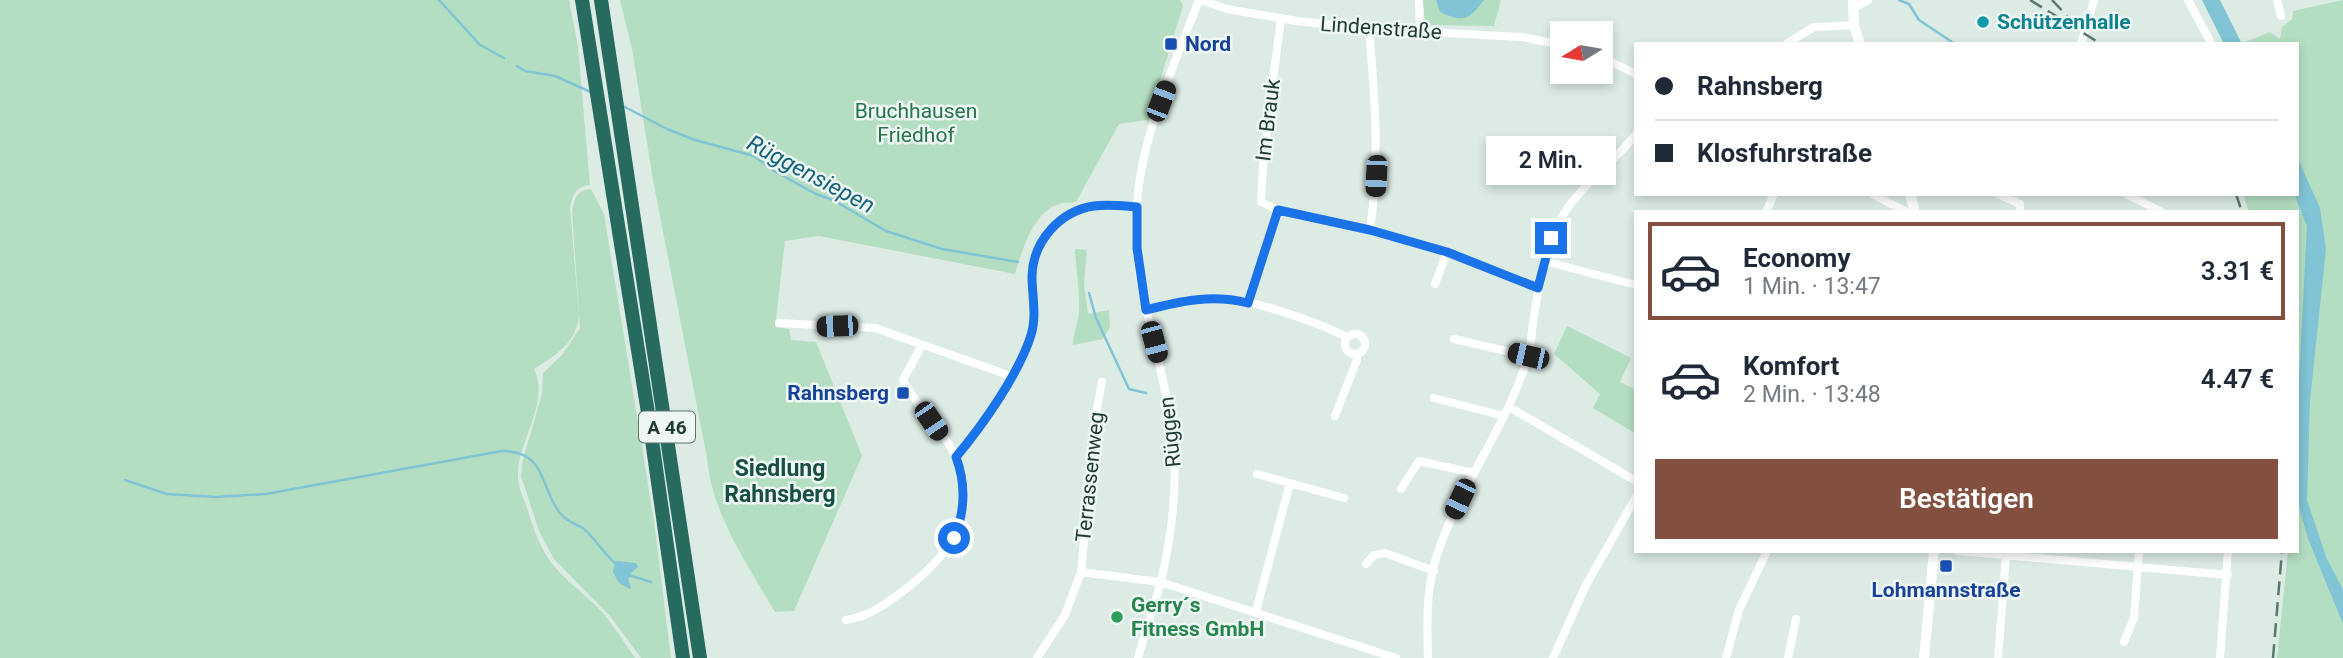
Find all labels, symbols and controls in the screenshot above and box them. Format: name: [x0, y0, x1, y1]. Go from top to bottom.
place label: Schützenhalle: [1997, 10, 2131, 34]
street label: Lindenstraße: [1319, 12, 1443, 44]
marker: Schützenhalle: [1975, 14, 1991, 30]
north arrow: [1550, 21, 1614, 84]
map controls: [1550, 21, 1613, 84]
place label: Nord: [1185, 32, 1231, 56]
marker: Nord: [1163, 36, 1179, 52]
text: Rahnsberg: [1697, 71, 1823, 101]
street label: Im Brauk: [1251, 77, 1285, 163]
car: [1144, 78, 1179, 124]
park label: Bruchhausen Friedhof: [855, 99, 977, 147]
water label: Rüggensiepen: [742, 129, 879, 219]
callout: 2 Min.: [1486, 136, 1616, 186]
text: Klosfuhrstraße: [1697, 138, 1872, 168]
text: 2 Min.: [1519, 147, 1583, 174]
car: [1365, 154, 1388, 198]
route end: [1535, 222, 1567, 254]
icon: car: [1659, 240, 1722, 303]
text: Economy: [1743, 243, 1850, 273]
text: 3.31 €: [2201, 256, 2274, 286]
text: 1 Min. · 13:47: [1743, 273, 1881, 300]
car: [816, 315, 859, 337]
car: [1139, 319, 1170, 365]
car: [1506, 341, 1551, 371]
icon: car: [1659, 348, 1722, 411]
text: Komfort: [1743, 351, 1839, 381]
text: 4.47 €: [2201, 364, 2274, 394]
place label: Rahnsberg: [787, 381, 889, 405]
text: 2 Min. · 13:48: [1743, 381, 1881, 408]
marker: Rahnsberg: [895, 385, 911, 401]
street label: Rüggen: [1154, 396, 1186, 468]
car: [911, 398, 952, 444]
street label: Terrassenweg: [1071, 411, 1109, 543]
road number: A 46: [639, 412, 695, 442]
district label: Siedlung Rahnsberg: [724, 455, 836, 508]
button: Bestätigen: [1655, 459, 2278, 539]
car: [1442, 476, 1479, 522]
route start: [938, 522, 970, 554]
marker: Lohmannstraße: [1938, 558, 1954, 574]
place label: Lohmannstraße: [1871, 578, 2021, 602]
place label: Gerry´s Fitness GmbH: [1131, 593, 1264, 641]
marker: Gerry´s Fitness GmbH: [1109, 609, 1125, 625]

